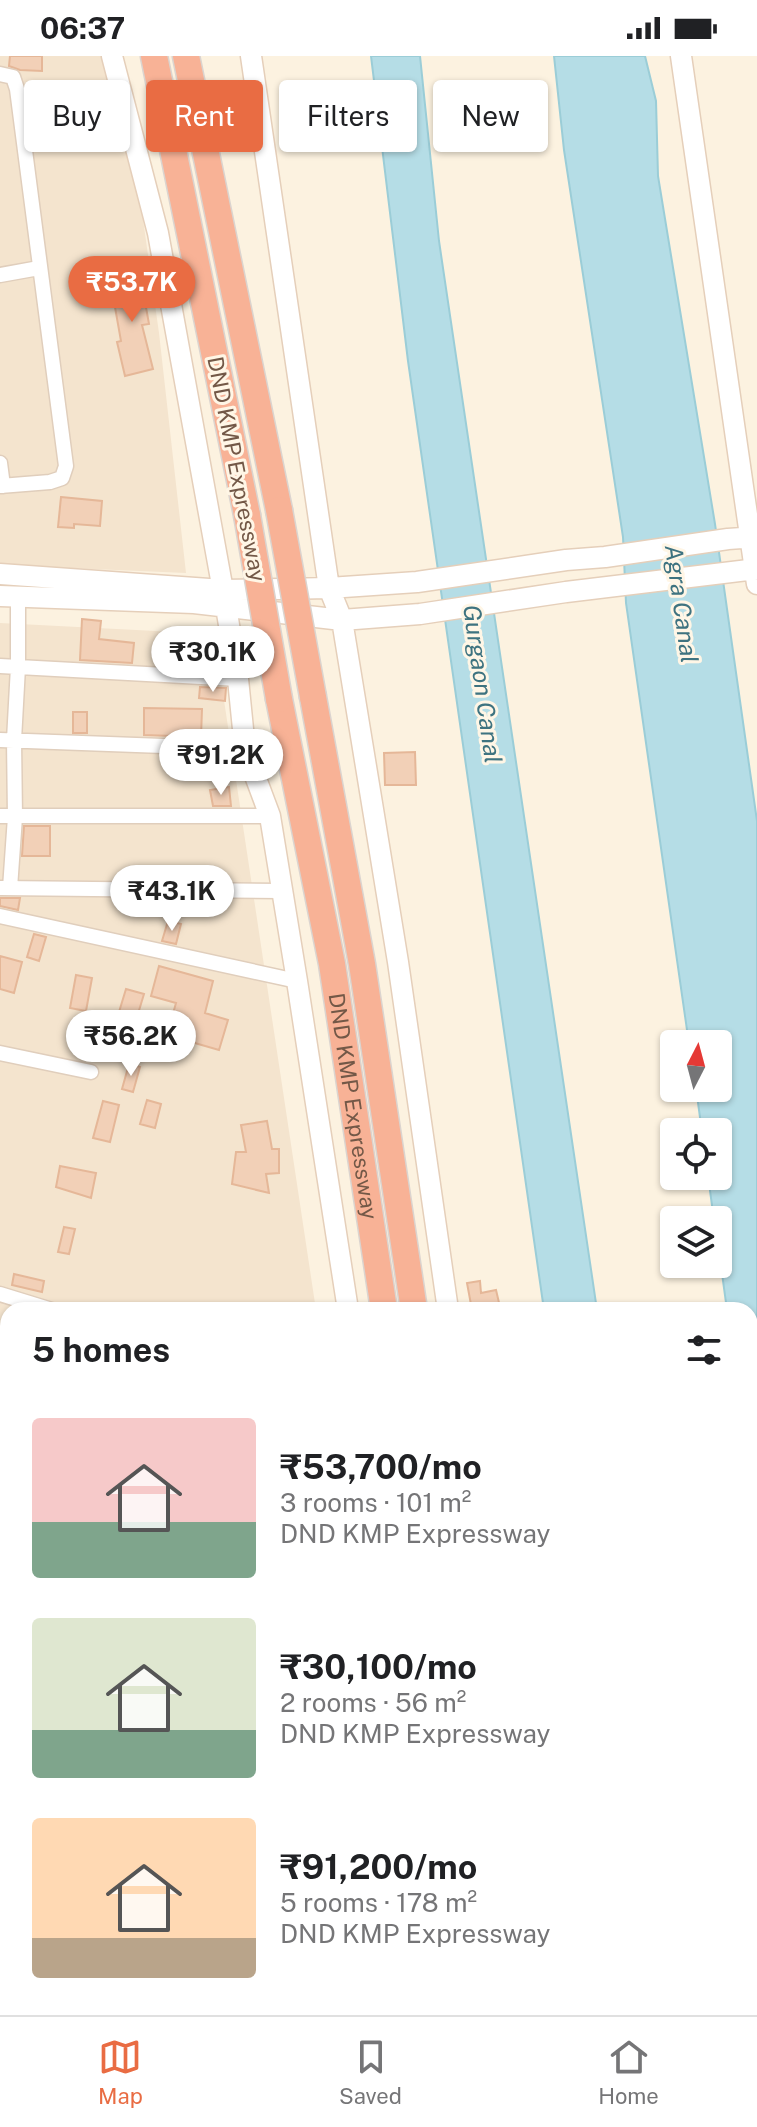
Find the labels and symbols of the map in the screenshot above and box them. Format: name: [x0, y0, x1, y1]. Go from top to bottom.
pin: ₹53.7K: [67, 256, 197, 324]
street label: DND KMP Expressway: [202, 354, 272, 584]
water label: Agra Canal: [660, 543, 704, 665]
water label: Gurgaon Canal: [458, 603, 508, 765]
pin: ₹30.1K: [148, 626, 278, 694]
pin: ₹91.2K: [156, 729, 286, 797]
pin: ₹43.1K: [107, 865, 237, 933]
street label: DND KMP Expressway: [323, 991, 383, 1221]
pin: ₹56.2K: [66, 1010, 196, 1078]
north arrow: [660, 1030, 732, 1102]

